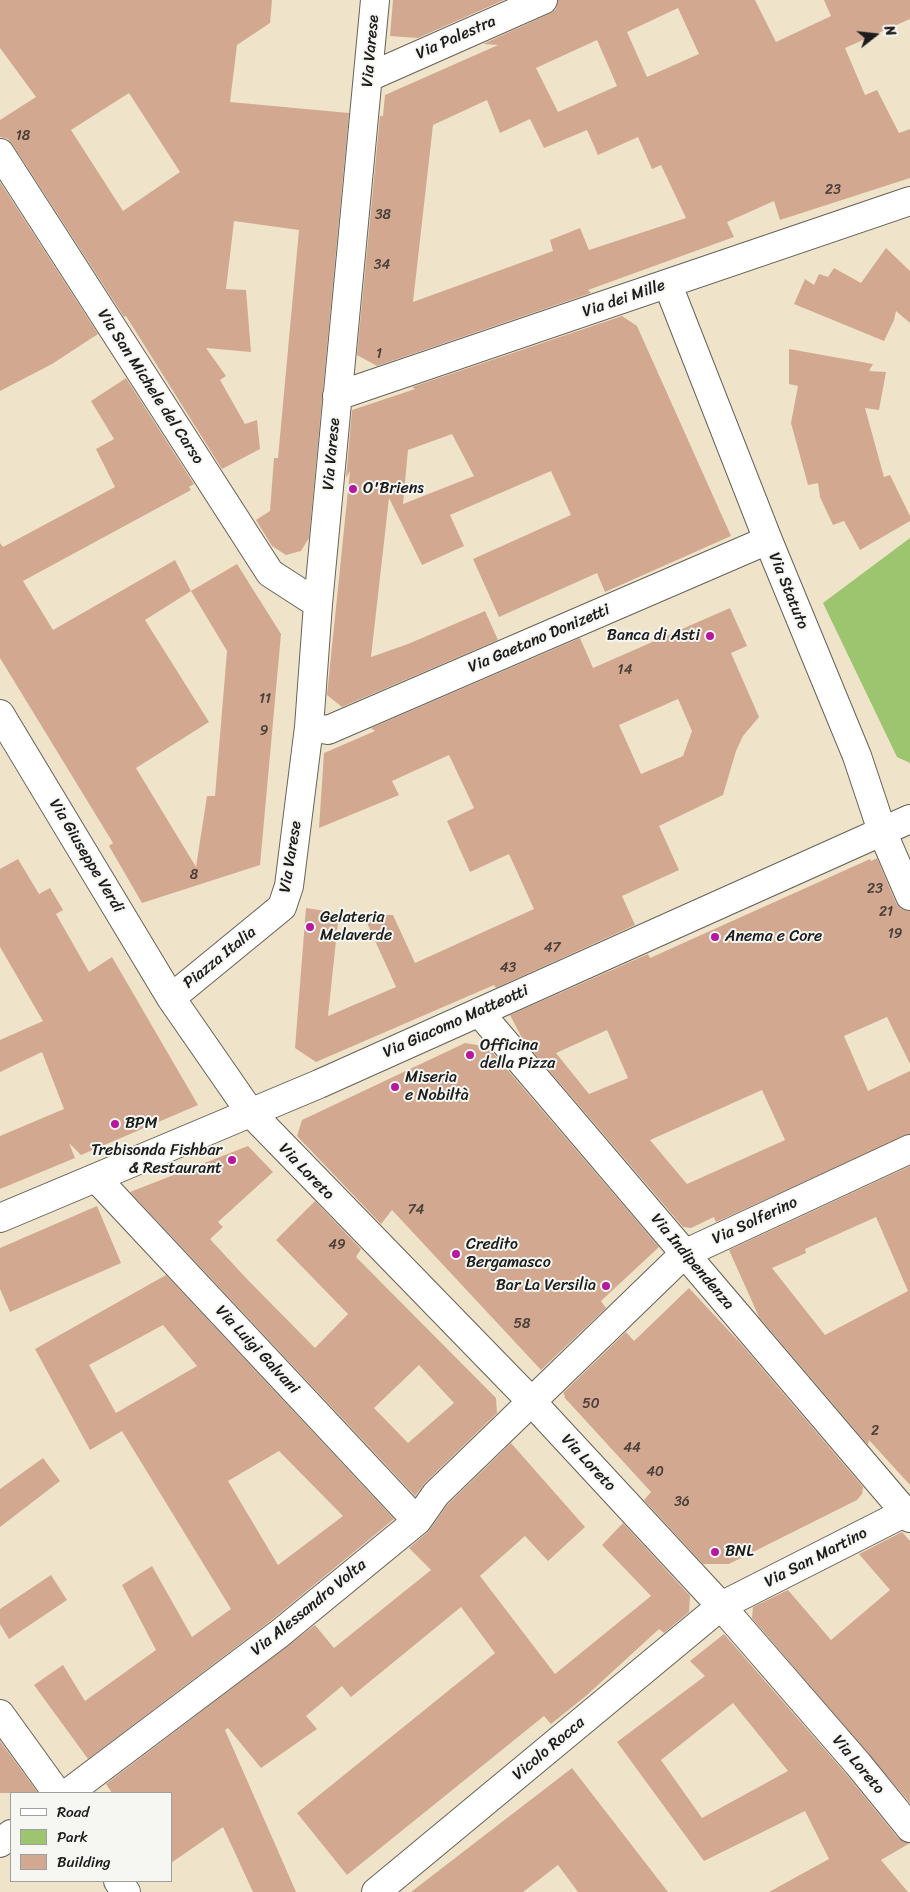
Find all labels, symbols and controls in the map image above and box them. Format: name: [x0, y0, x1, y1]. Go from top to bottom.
north arrow: [850, 10, 900, 60]
street label: Via Palestra: [413, 12, 499, 64]
street label: Via Varese: [358, 14, 384, 88]
text: N: [877, 23, 903, 39]
house number: 18: [16, 128, 30, 144]
house number: 23: [825, 182, 841, 198]
house number: 38: [375, 207, 391, 223]
house number: 34: [374, 257, 390, 273]
street label: Via dei Mille: [580, 276, 668, 322]
street label: Via San Michele del Carso: [93, 306, 207, 468]
house number: 1: [376, 346, 382, 362]
street label: Via Varese: [319, 417, 345, 491]
place label: O'Briens: [363, 479, 424, 499]
marker: O'Briens: [347, 483, 359, 495]
street label: Via Statuto: [764, 550, 812, 632]
street label: Via Gaetano Donizetti: [465, 600, 613, 678]
place label: Banca di Asti: [607, 626, 700, 646]
marker: Banca di Asti: [704, 630, 716, 642]
house number: 14: [618, 662, 632, 678]
house number: 11: [259, 691, 271, 707]
house number: 9: [260, 723, 268, 739]
street label: Via Giuseppe Verdi: [44, 796, 128, 916]
street label: Via Varese: [276, 820, 306, 894]
house number: 8: [190, 867, 198, 883]
house number: 23: [867, 881, 883, 897]
house number: 21: [879, 904, 893, 920]
place label: Gelateria Melaverde: [320, 908, 392, 946]
marker: Gelateria Melaverde: [304, 921, 316, 933]
street label: Piazza Italia: [180, 923, 260, 993]
house number: 19: [888, 926, 902, 942]
place label: Anema e Core: [725, 927, 822, 947]
marker: Anema e Core: [709, 931, 721, 943]
house number: 47: [544, 940, 560, 956]
house number: 43: [500, 960, 516, 976]
street label: Via Giacomo Matteotti: [380, 981, 532, 1063]
place label: Officina della Pizza: [480, 1036, 555, 1074]
marker: Officina della Pizza: [464, 1049, 476, 1061]
place label: Miseria e Nobiltà: [405, 1068, 469, 1106]
marker: Miseria e Nobiltà: [389, 1081, 401, 1093]
place label: BPM: [125, 1114, 157, 1134]
marker: BPM: [109, 1118, 121, 1130]
street label: Via Loreto: [274, 1140, 338, 1204]
place label: Trebisonda Fishbar & Restaurant: [91, 1141, 222, 1179]
marker: Trebisonda Fishbar & Restaurant: [226, 1154, 238, 1166]
street label: Via Solferino: [709, 1193, 801, 1249]
house number: 74: [408, 1202, 424, 1218]
street label: Via Indipendenza: [646, 1210, 738, 1314]
place label: Credito Bergamasco: [466, 1235, 551, 1273]
house number: 49: [328, 1237, 346, 1253]
marker: Credito Bergamasco: [450, 1248, 462, 1260]
place label: Bar La Versilia: [496, 1276, 596, 1296]
marker: Bar La Versilia: [600, 1280, 612, 1292]
street label: Via Luigi Galvani: [211, 1302, 303, 1398]
house number: 58: [514, 1316, 530, 1332]
house number: 50: [582, 1396, 600, 1412]
house number: 2: [871, 1423, 879, 1439]
street label: Via Loreto: [557, 1430, 619, 1496]
house number: 44: [623, 1440, 641, 1456]
house number: 40: [646, 1464, 664, 1480]
house number: 36: [674, 1494, 690, 1510]
street label: Via San Martino: [761, 1524, 871, 1592]
place label: BNL: [725, 1542, 754, 1562]
marker: BNL: [709, 1546, 721, 1558]
street label: Via Alessandro Volta: [247, 1556, 371, 1660]
street label: Vicolo Rocca: [509, 1713, 589, 1785]
street label: Via Loreto: [828, 1732, 888, 1798]
legend: [10, 1792, 172, 1882]
text: Road: [57, 1799, 89, 1825]
text: Park: [57, 1824, 88, 1850]
text: Building: [57, 1849, 111, 1875]

